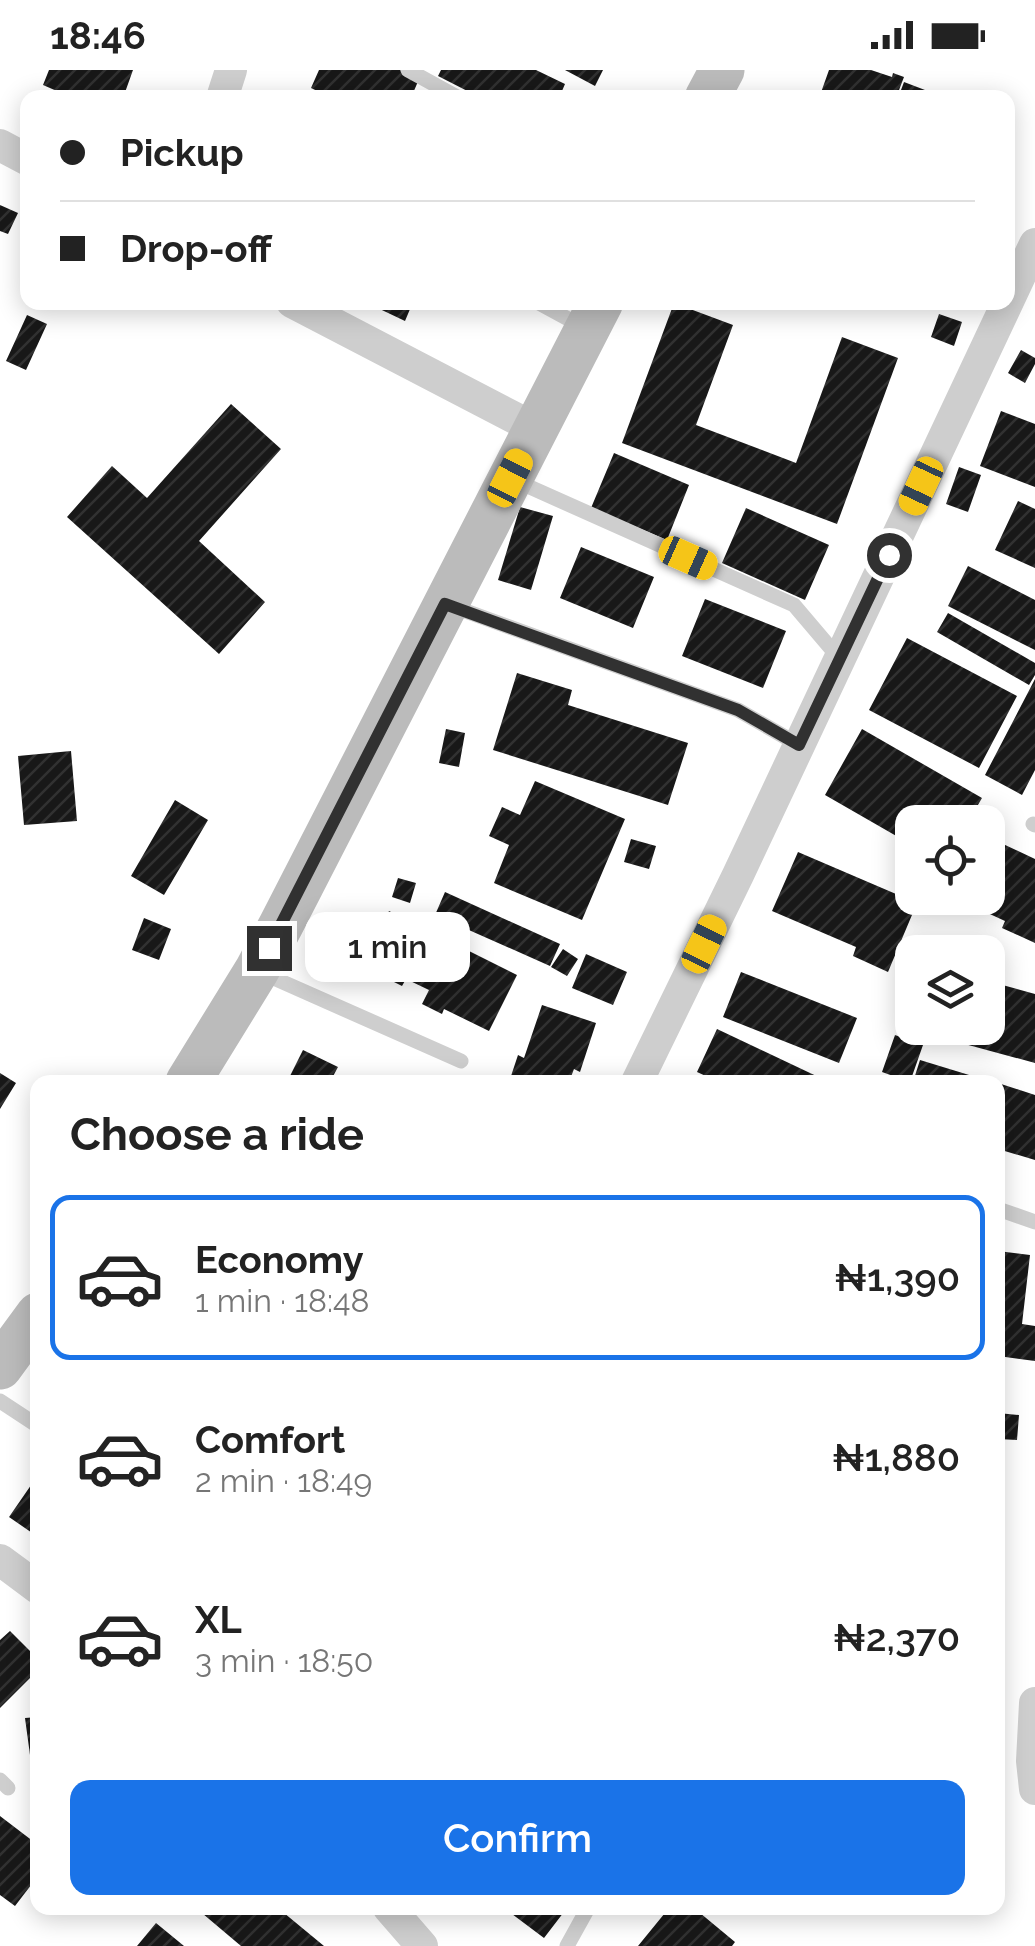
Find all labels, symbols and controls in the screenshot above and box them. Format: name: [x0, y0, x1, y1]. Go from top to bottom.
text: 18:46: [50, 13, 146, 58]
text: Pickup: [120, 130, 244, 175]
text: Drop-off: [120, 226, 272, 271]
car: [483, 444, 537, 512]
car: [895, 452, 947, 520]
car: [654, 532, 722, 584]
route start: [867, 533, 912, 578]
map controls: [895, 805, 1005, 1045]
button: locate: [895, 805, 1005, 915]
car: [677, 910, 731, 978]
callout: 1 min: [304, 913, 469, 983]
route end: [247, 926, 292, 971]
text: 1 min: [348, 928, 427, 965]
button: layers: [895, 935, 1005, 1045]
text: Choose a ride: [70, 1108, 364, 1161]
icon: car: [75, 1233, 165, 1323]
text: Economy: [195, 1237, 364, 1282]
text: ₦1,390: [835, 1255, 960, 1300]
text: 1 min · 18:48: [195, 1282, 369, 1319]
icon: car: [75, 1413, 165, 1503]
text: Comfort: [195, 1417, 345, 1462]
text: ₦1,880: [832, 1435, 960, 1480]
text: 2 min · 18:49: [195, 1462, 372, 1499]
icon: car: [75, 1593, 165, 1683]
text: XL: [195, 1597, 242, 1642]
text: ₦2,370: [833, 1615, 960, 1660]
text: 3 min · 18:50: [195, 1642, 373, 1679]
button: Confirm: [70, 1780, 965, 1895]

